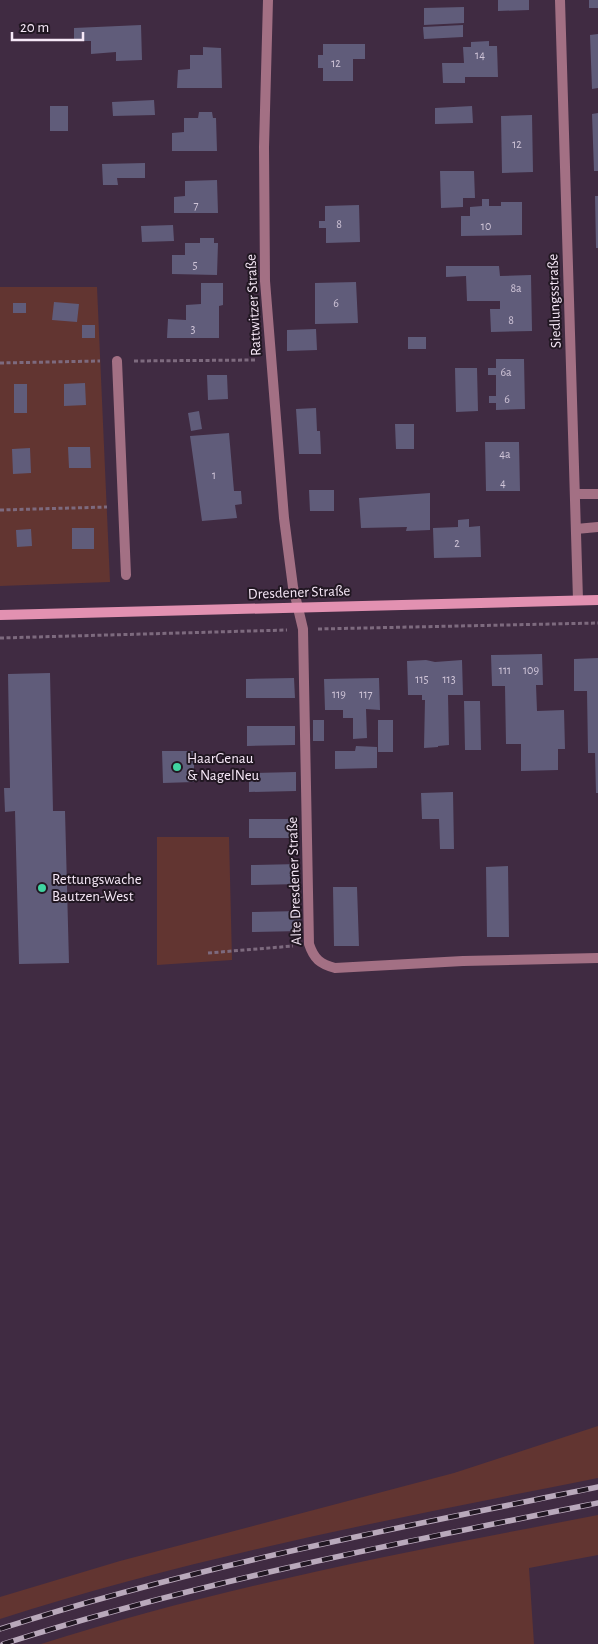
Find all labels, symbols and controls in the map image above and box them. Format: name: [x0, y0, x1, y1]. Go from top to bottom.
scale bar: [12, 10, 84, 42]
text: 20 m: [20, 20, 49, 35]
house number: 14: [475, 49, 485, 61]
house number: 12: [331, 57, 341, 69]
house number: 12: [512, 138, 522, 150]
house number: 7: [193, 199, 199, 211]
house number: 8: [336, 218, 342, 230]
house number: 10: [481, 220, 491, 232]
street label: Siedlungsstraße: [545, 253, 564, 348]
street label: Rattwitzer Straße: [243, 254, 264, 356]
house number: 5: [192, 259, 198, 271]
house number: 8a: [510, 282, 522, 294]
house number: 6: [333, 297, 339, 309]
house number: 8: [508, 314, 514, 326]
house number: 3: [191, 323, 196, 335]
house number: 6a: [500, 366, 512, 378]
house number: 6: [504, 393, 510, 405]
house number: 4a: [499, 448, 511, 460]
house number: 1: [212, 469, 216, 481]
house number: 4: [500, 477, 506, 489]
house number: 2: [454, 537, 460, 549]
street label: Dresdener Straße: [248, 583, 351, 602]
house number: 111: [499, 664, 511, 676]
house number: 109: [523, 664, 539, 676]
house number: 115: [415, 673, 429, 685]
house number: 113: [442, 673, 456, 685]
house number: 119: [332, 688, 346, 700]
house number: 117: [359, 688, 373, 700]
place label: HaarGenau & NagelNeu: [187, 751, 260, 783]
marker: HaarGenau & NagelNeu: [171, 761, 183, 773]
street label: Alte Dresdener Straße: [285, 816, 304, 946]
place label: Rettungswache Bautzen-West: [52, 872, 142, 904]
marker: Rettungswache Bautzen-West: [36, 882, 48, 894]

